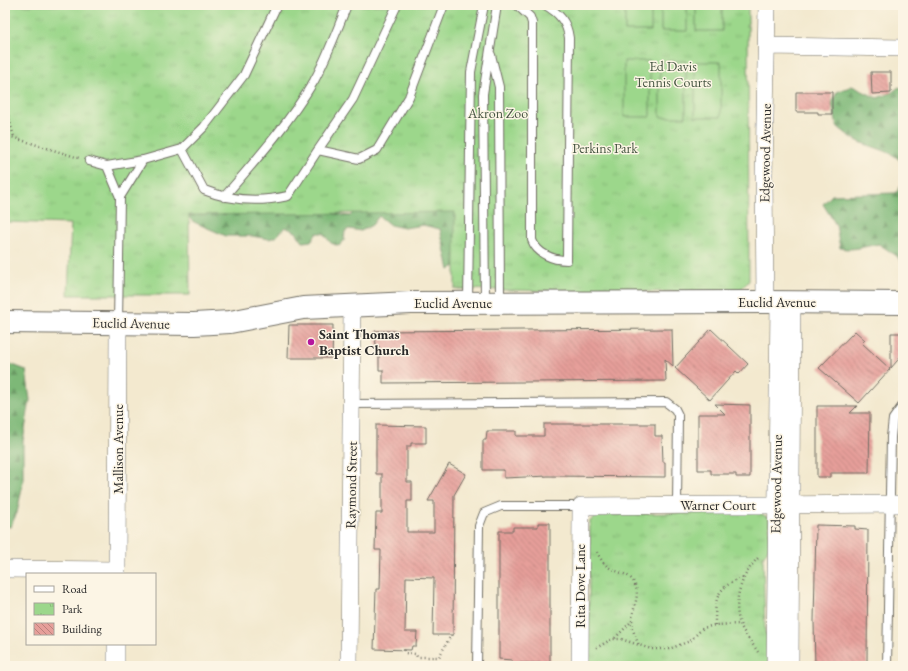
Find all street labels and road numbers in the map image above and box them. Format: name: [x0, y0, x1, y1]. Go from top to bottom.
street label: Edgewood Avenue: [755, 103, 775, 203]
street label: Euclid Avenue: [738, 293, 816, 311]
street label: Euclid Avenue: [414, 294, 492, 312]
street label: Euclid Avenue: [92, 313, 171, 333]
street label: Mallison Avenue: [109, 404, 127, 494]
street label: Edgewood Avenue: [766, 434, 786, 534]
street label: Raymond Street: [341, 441, 361, 529]
street label: Warner Court: [680, 496, 756, 514]
street label: Rita Dove Lane: [571, 543, 589, 628]

